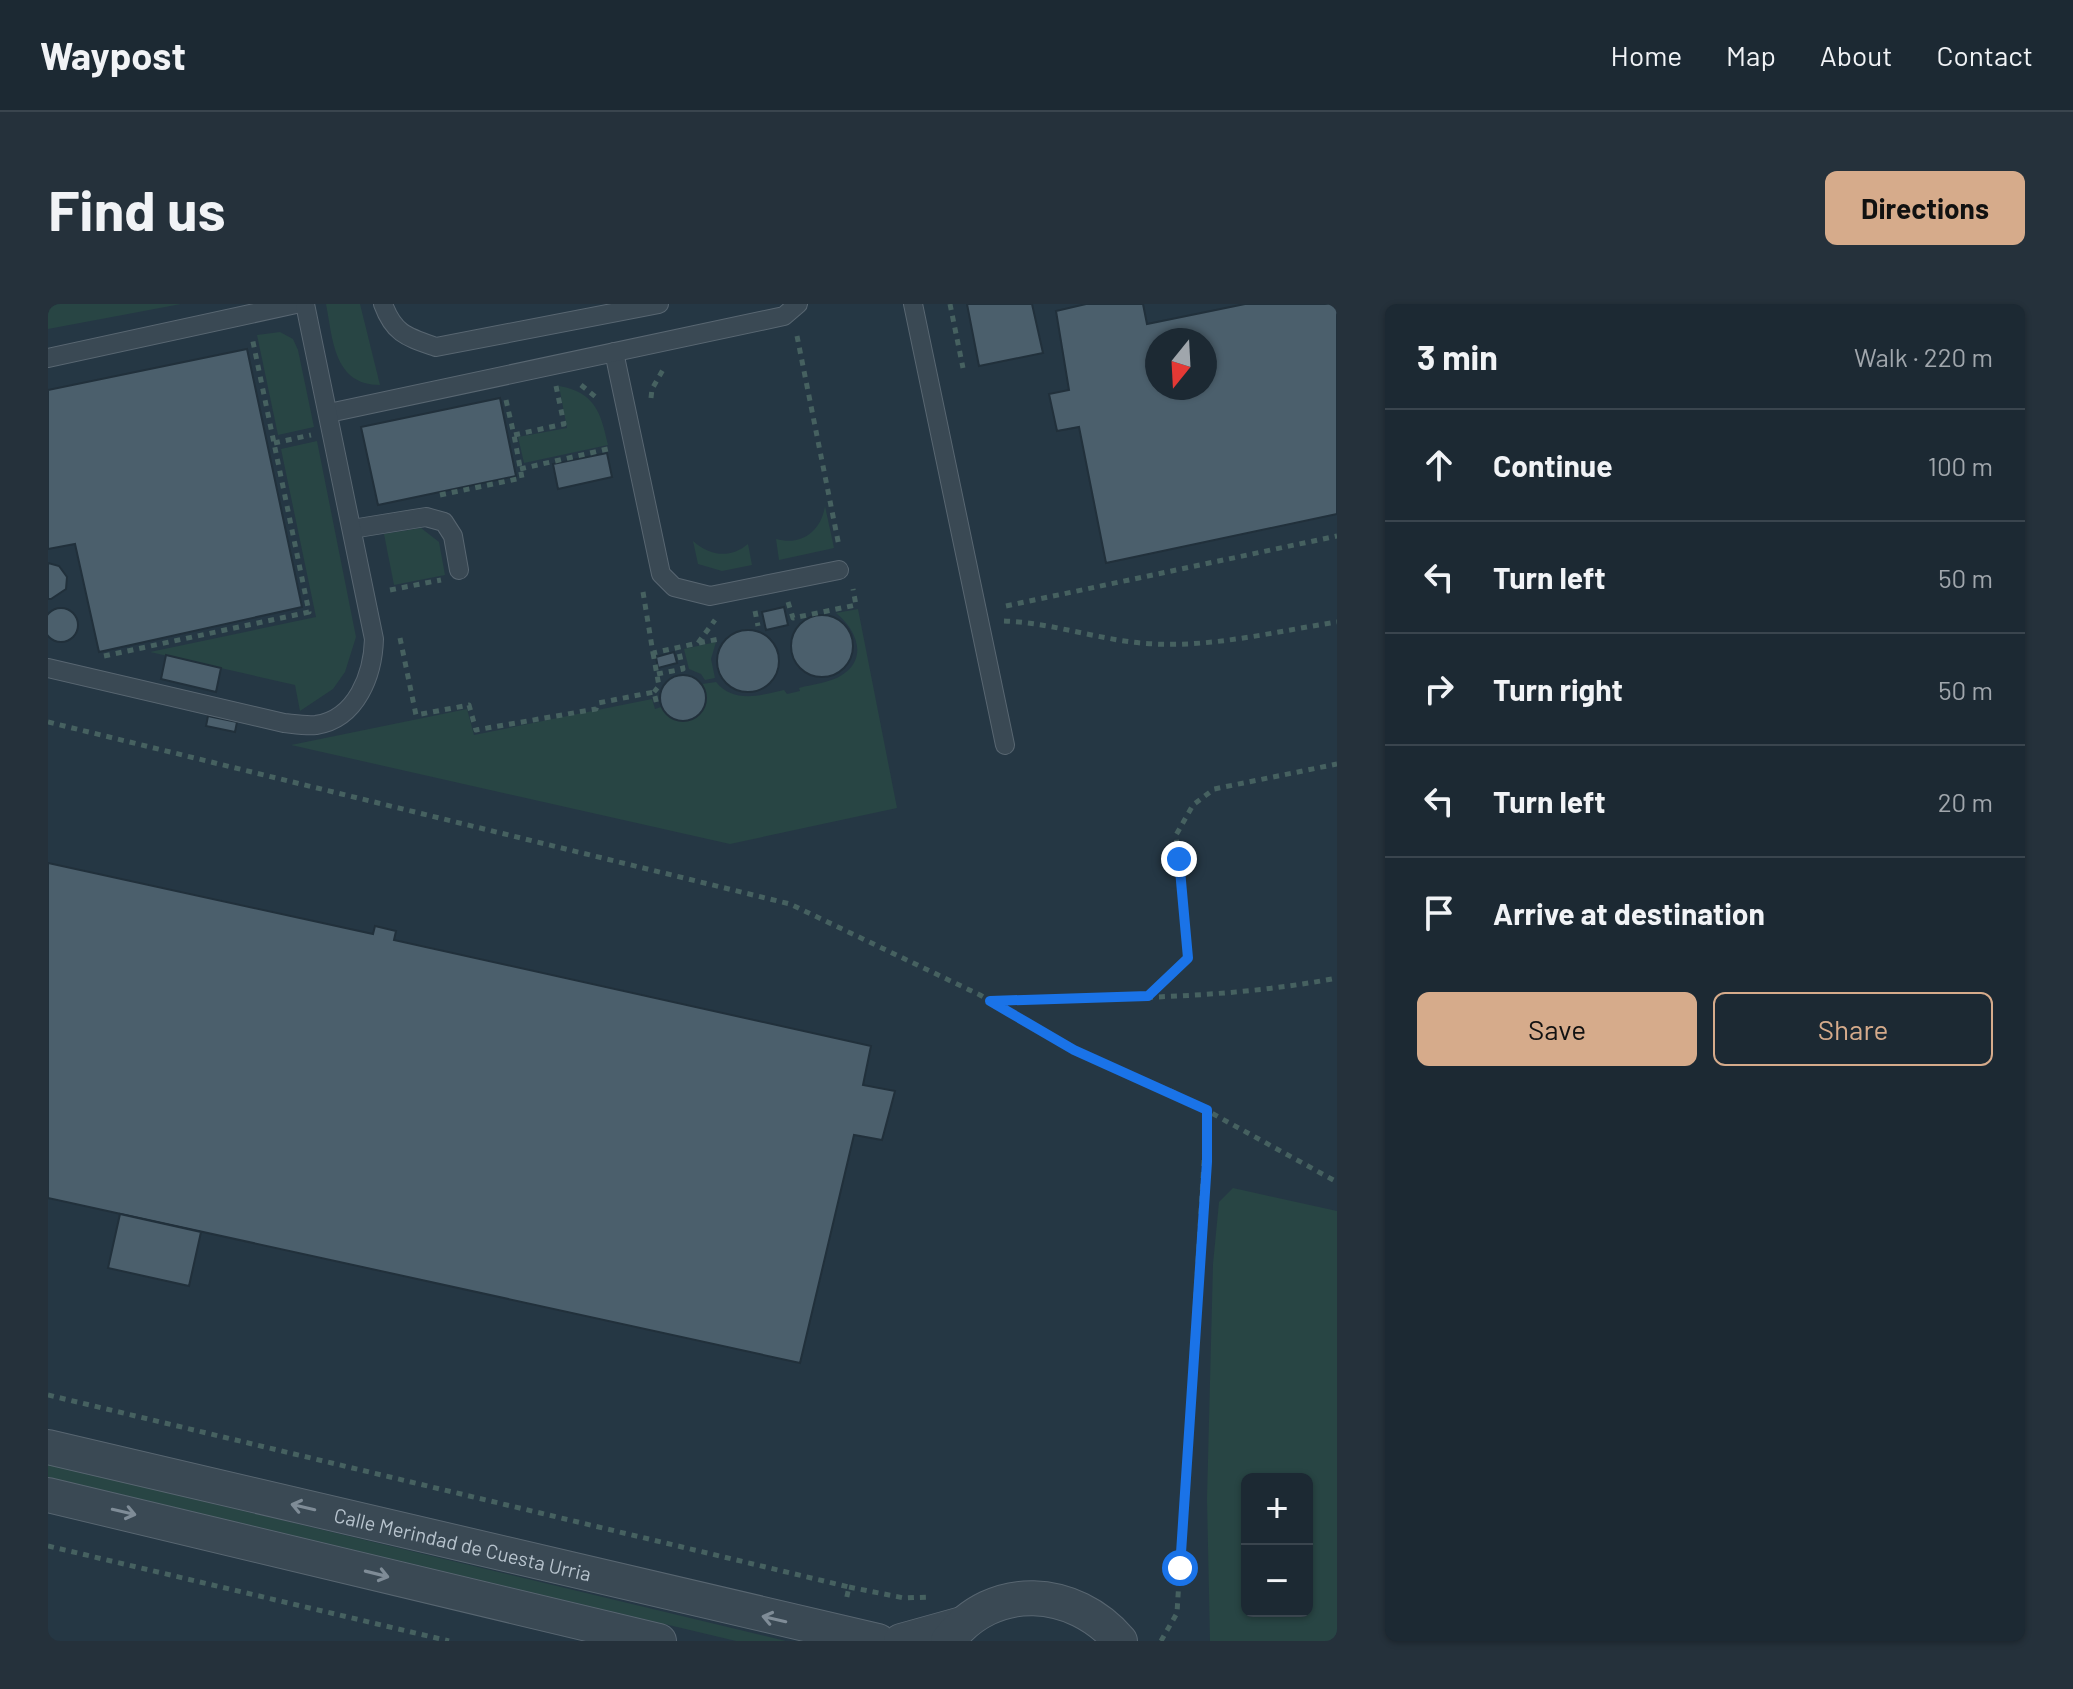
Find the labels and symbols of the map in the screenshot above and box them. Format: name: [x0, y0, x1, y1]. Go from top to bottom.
north arrow: [1145, 328, 1217, 400]
route end: [1161, 841, 1197, 877]
one-way arrow: [291, 1499, 316, 1514]
street label: Calle Merindad de Cuesta Urria: [332, 1502, 594, 1586]
one-way arrow: [111, 1505, 136, 1520]
route start: [1162, 1550, 1198, 1586]
one-way arrow: [363, 1567, 389, 1582]
one-way arrow: [762, 1611, 787, 1626]

